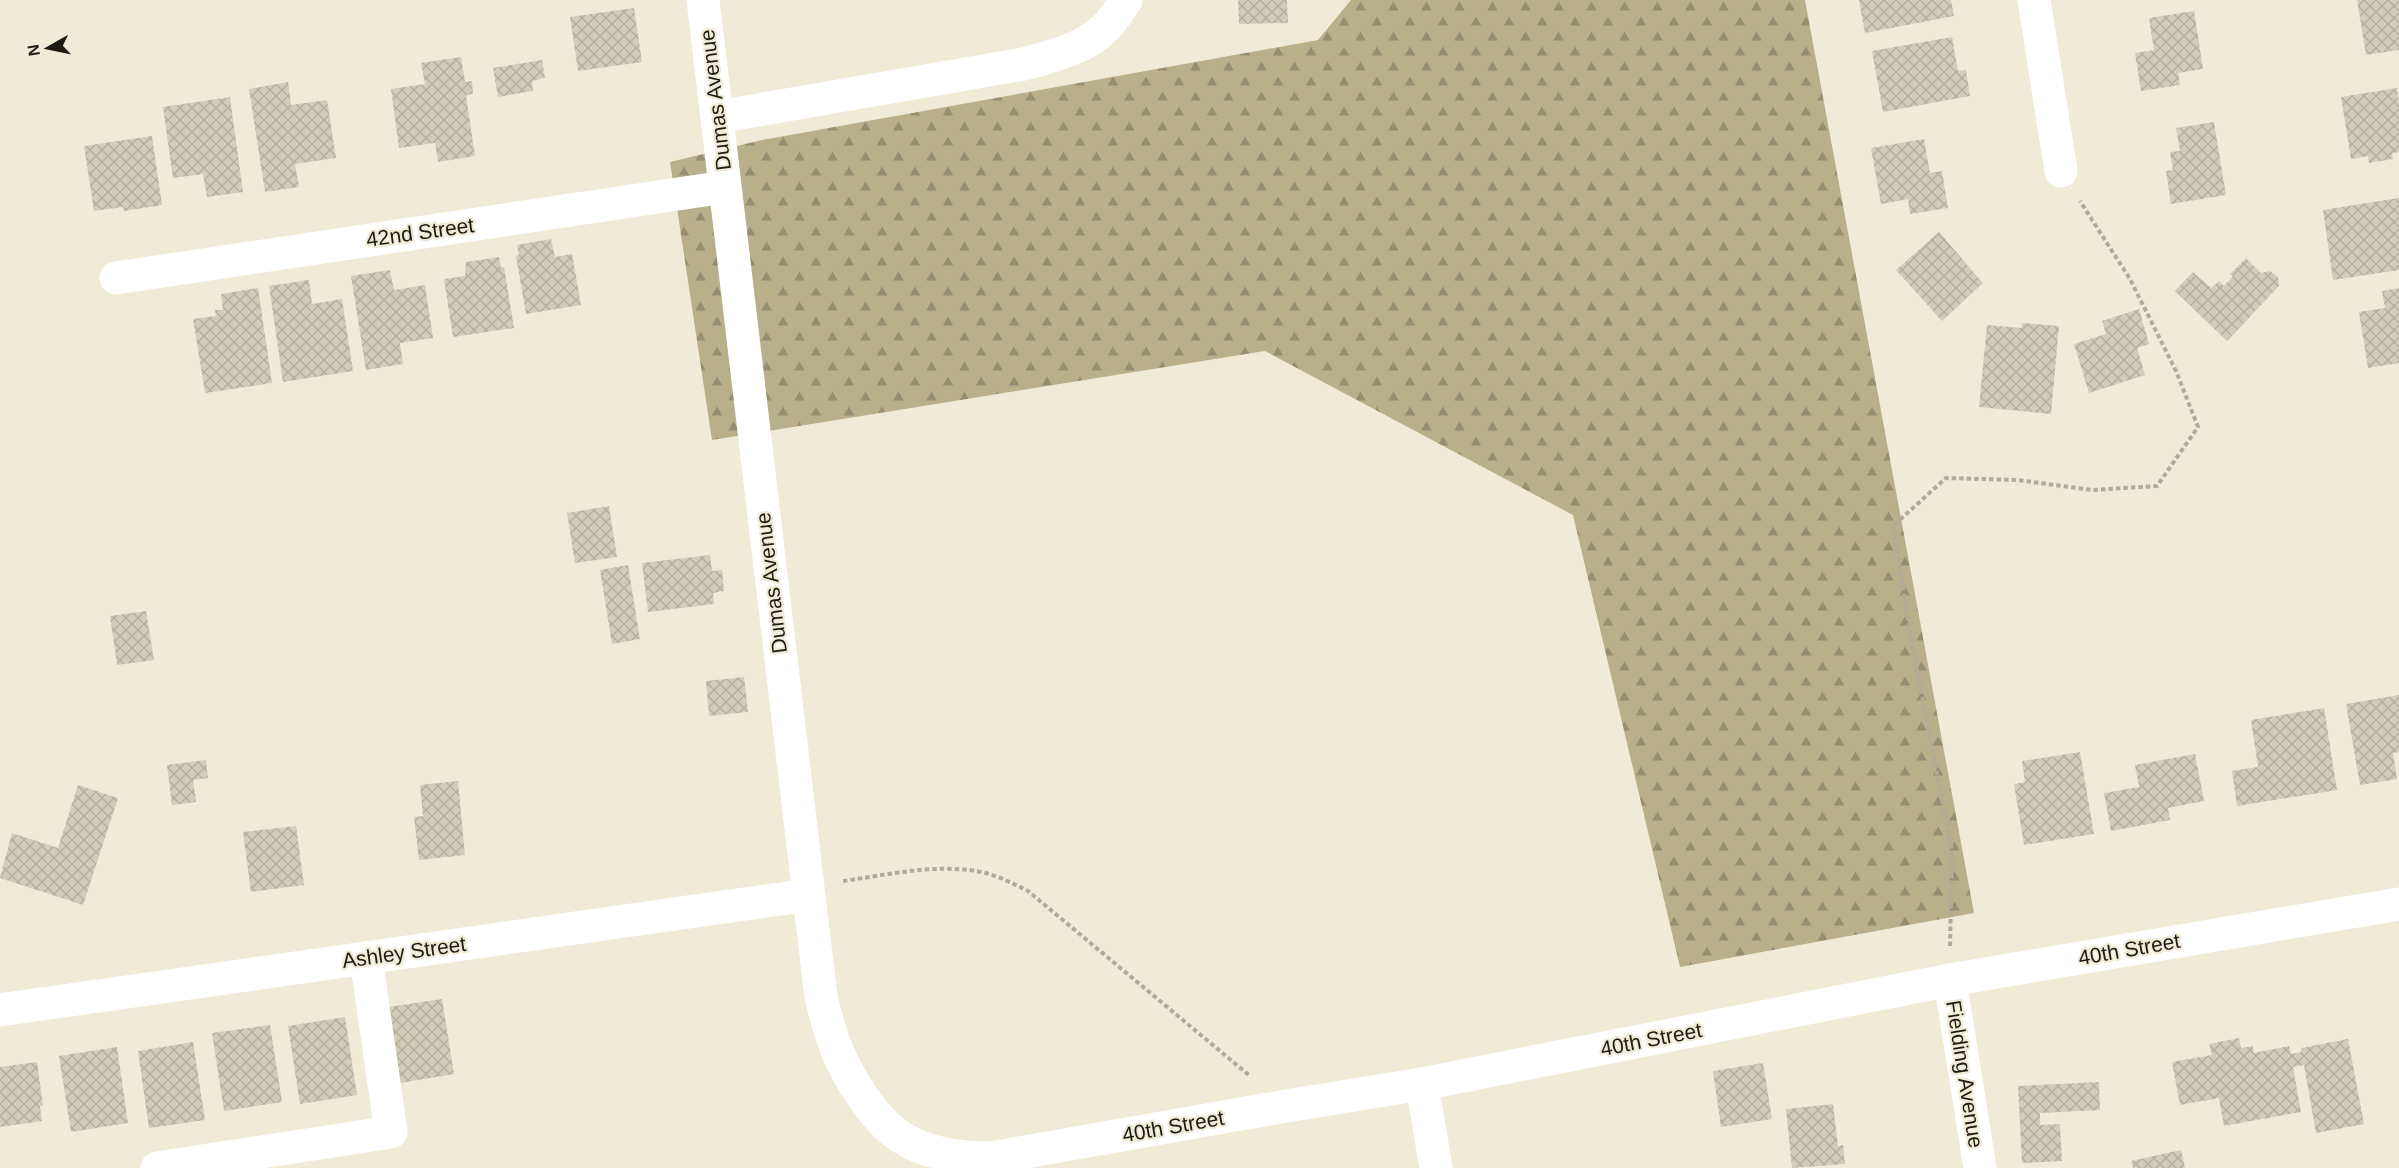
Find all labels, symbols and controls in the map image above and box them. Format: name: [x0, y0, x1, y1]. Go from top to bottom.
north arrow: [18, 18, 78, 78]
street label: Dumas Avenue: [695, 28, 735, 172]
text: N: [24, 43, 43, 57]
street label: 42nd Street: [365, 213, 476, 251]
street label: Dumas Avenue: [751, 511, 791, 655]
street label: 40th Street: [2076, 929, 2182, 969]
street label: Ashley Street: [341, 932, 468, 972]
street label: Fielding Avenue: [1942, 999, 1988, 1149]
street label: 40th Street: [1598, 1018, 1704, 1060]
street label: 40th Street: [1120, 1106, 1226, 1146]

